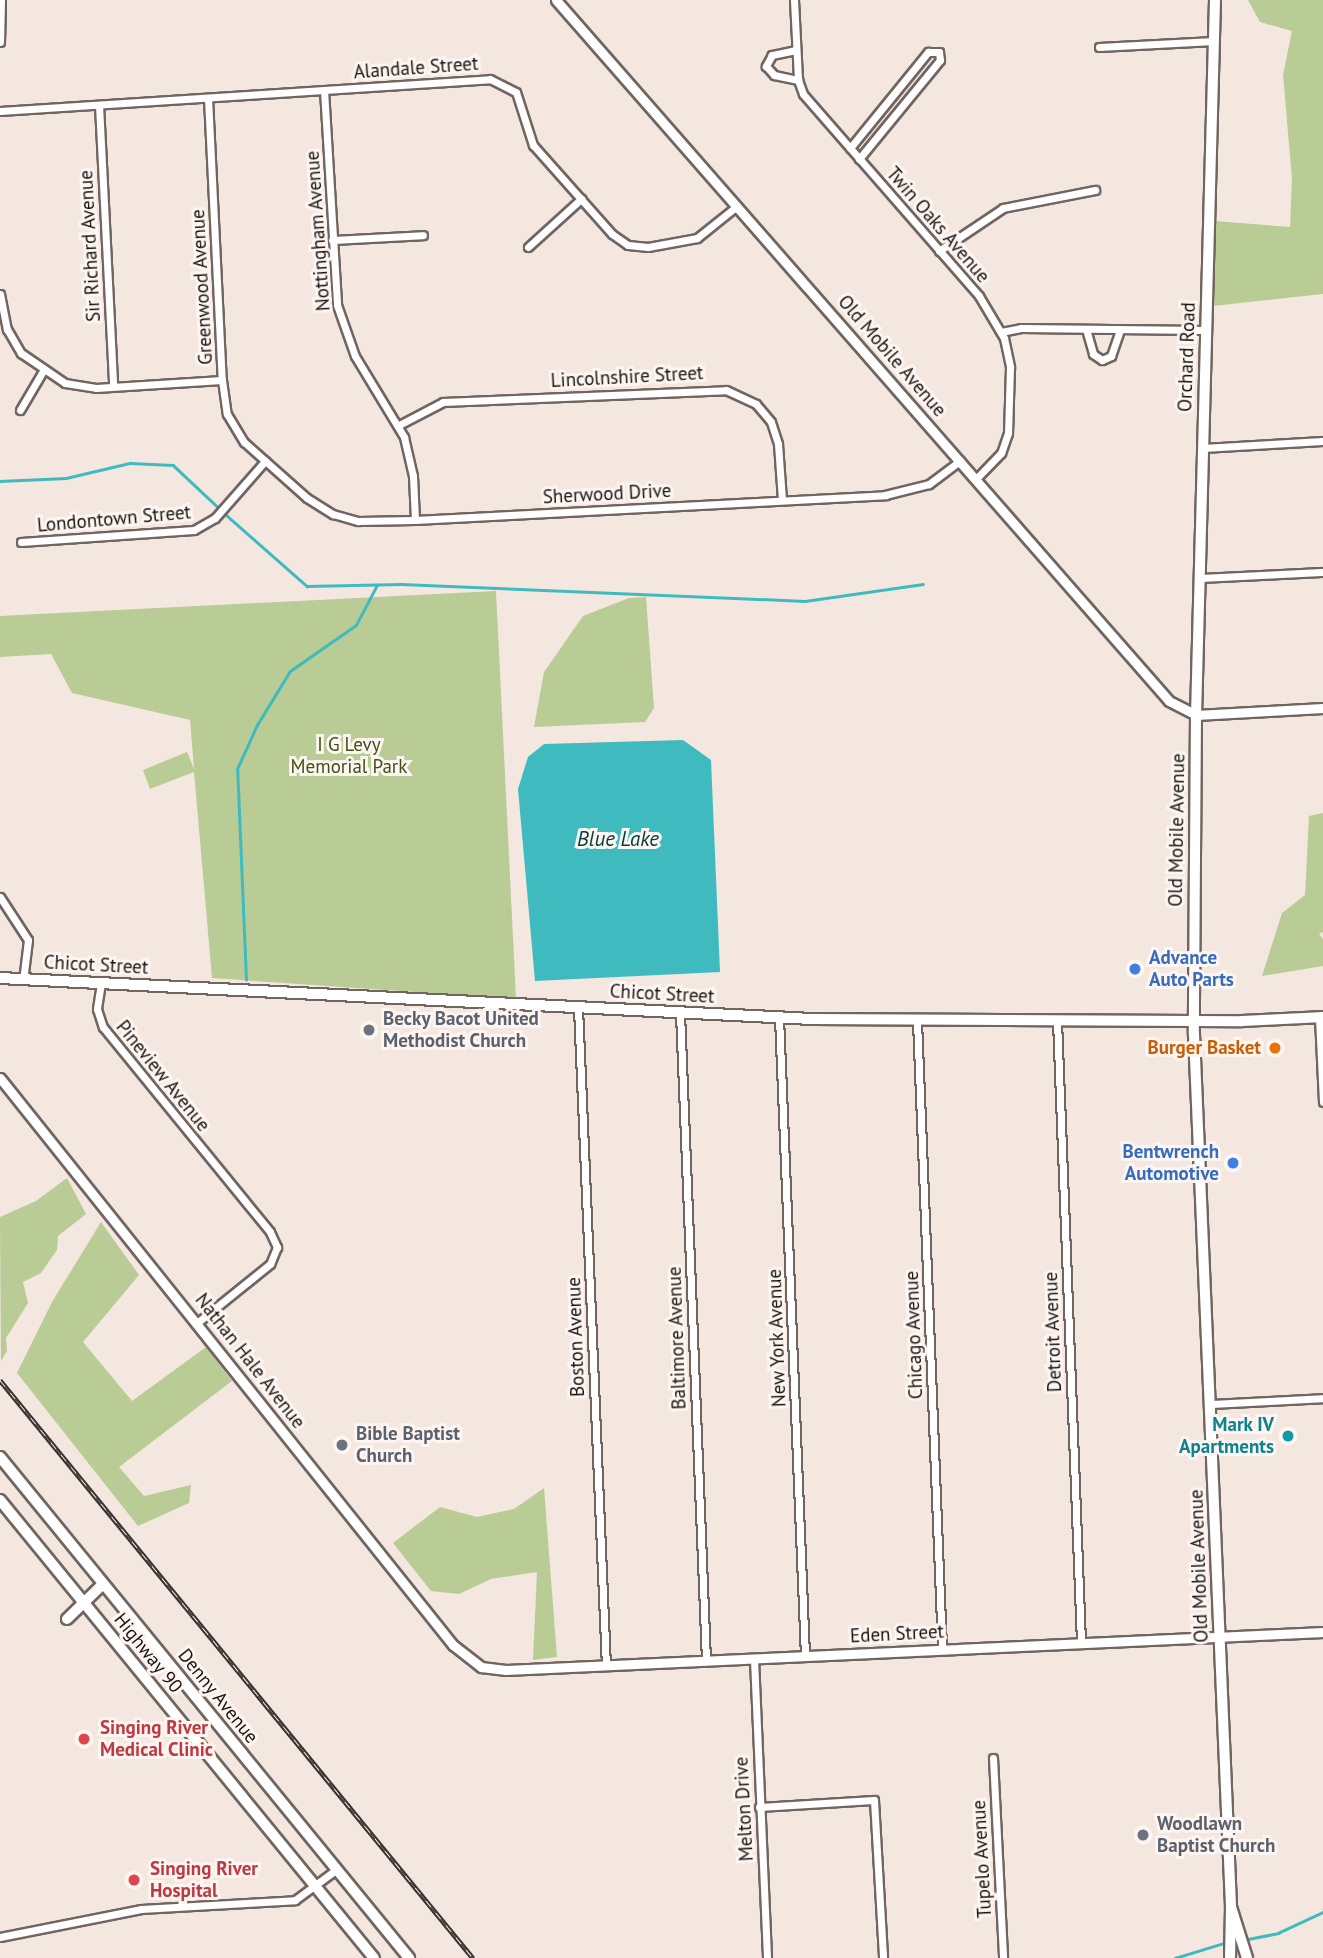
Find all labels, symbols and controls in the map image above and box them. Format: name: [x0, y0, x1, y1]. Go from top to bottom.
street label: Alandale Street: [353, 52, 479, 84]
street label: Nottingham Avenue: [301, 150, 335, 312]
street label: Twin Oaks Avenue: [881, 162, 995, 288]
street label: Sir Richard Avenue: [75, 169, 105, 323]
street label: Greenwood Avenue: [187, 208, 217, 366]
street label: Old Mobile Avenue: [833, 290, 951, 422]
street label: Orchard Road: [1174, 302, 1200, 412]
street label: Lincolnshire Street: [550, 362, 704, 392]
street label: Sherwood Drive: [542, 479, 672, 509]
street label: Londontown Street: [36, 501, 192, 537]
park label: I G Levy Memorial Park: [291, 734, 407, 778]
street label: Old Mobile Avenue: [1164, 753, 1190, 907]
water label: Blue Lake: [577, 826, 659, 852]
place label: Advance Auto Parts: [1149, 947, 1234, 991]
street label: Chicot Street: [43, 951, 149, 979]
marker: Advance Auto Parts: [1127, 961, 1143, 977]
street label: Chicot Street: [609, 980, 715, 1008]
place label: Becky Bacot United Methodist Church: [383, 1008, 540, 1052]
street label: Pineview Avenue: [111, 1015, 215, 1137]
marker: Becky Bacot United Methodist Church: [361, 1022, 377, 1038]
place label: Burger Basket: [1148, 1037, 1261, 1059]
marker: Burger Basket: [1267, 1040, 1283, 1056]
place label: Bentwrench Automotive: [1122, 1141, 1219, 1185]
marker: Bentwrench Automotive: [1225, 1155, 1241, 1171]
street label: Baltimore Avenue: [663, 1266, 691, 1410]
street label: New York Avenue: [763, 1267, 791, 1409]
street label: Chicago Avenue: [900, 1270, 928, 1400]
street label: Detroit Avenue: [1039, 1271, 1067, 1393]
street label: Boston Avenue: [563, 1276, 589, 1398]
street label: Nathan Hale Avenue: [190, 1289, 310, 1433]
place label: Mark IV Apartments: [1179, 1414, 1274, 1458]
place label: Bible Baptist Church: [356, 1423, 460, 1467]
marker: Mark IV Apartments: [1280, 1428, 1296, 1444]
marker: Bible Baptist Church: [334, 1437, 350, 1453]
street label: Old Mobile Avenue: [1185, 1489, 1213, 1643]
street label: Highway 90: [109, 1608, 187, 1698]
street label: Eden Street: [849, 1620, 945, 1648]
street label: Denny Avenue: [173, 1644, 263, 1748]
place label: Singing River Medical Clinic: [100, 1717, 213, 1761]
marker: Singing River Medical Clinic: [74, 1729, 94, 1749]
street label: Melton Drive: [730, 1756, 758, 1862]
street label: Tupelo Avenue: [968, 1799, 996, 1919]
place label: Woodlawn Baptist Church: [1157, 1813, 1276, 1857]
marker: Woodlawn Baptist Church: [1135, 1827, 1151, 1843]
place label: Singing River Hospital: [150, 1858, 258, 1902]
marker: Singing River Hospital: [124, 1870, 144, 1890]

